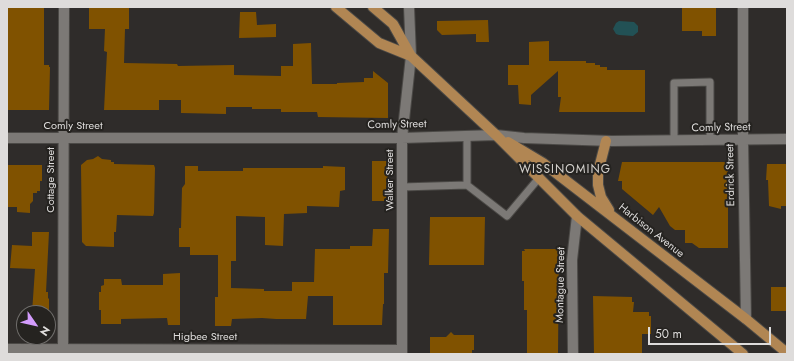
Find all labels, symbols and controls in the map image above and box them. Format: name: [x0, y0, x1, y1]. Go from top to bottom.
street label: Comly Street: [367, 118, 427, 132]
street label: Comly Street: [43, 119, 103, 133]
street label: Comly Street: [691, 121, 751, 135]
street label: Erdrick Street: [724, 144, 738, 206]
street label: Cottage Street: [44, 147, 58, 213]
street label: Walker Street: [383, 149, 397, 211]
district label: WISSINOMING: [519, 163, 611, 177]
street label: Harbison Avenue: [615, 201, 687, 261]
street label: Montague Street: [554, 247, 568, 323]
north arrow: [16, 305, 56, 345]
scale bar: [650, 319, 773, 345]
text: N: [36, 323, 54, 339]
text: 50 m: [655, 325, 682, 343]
street label: Higbee Street: [173, 330, 237, 344]

